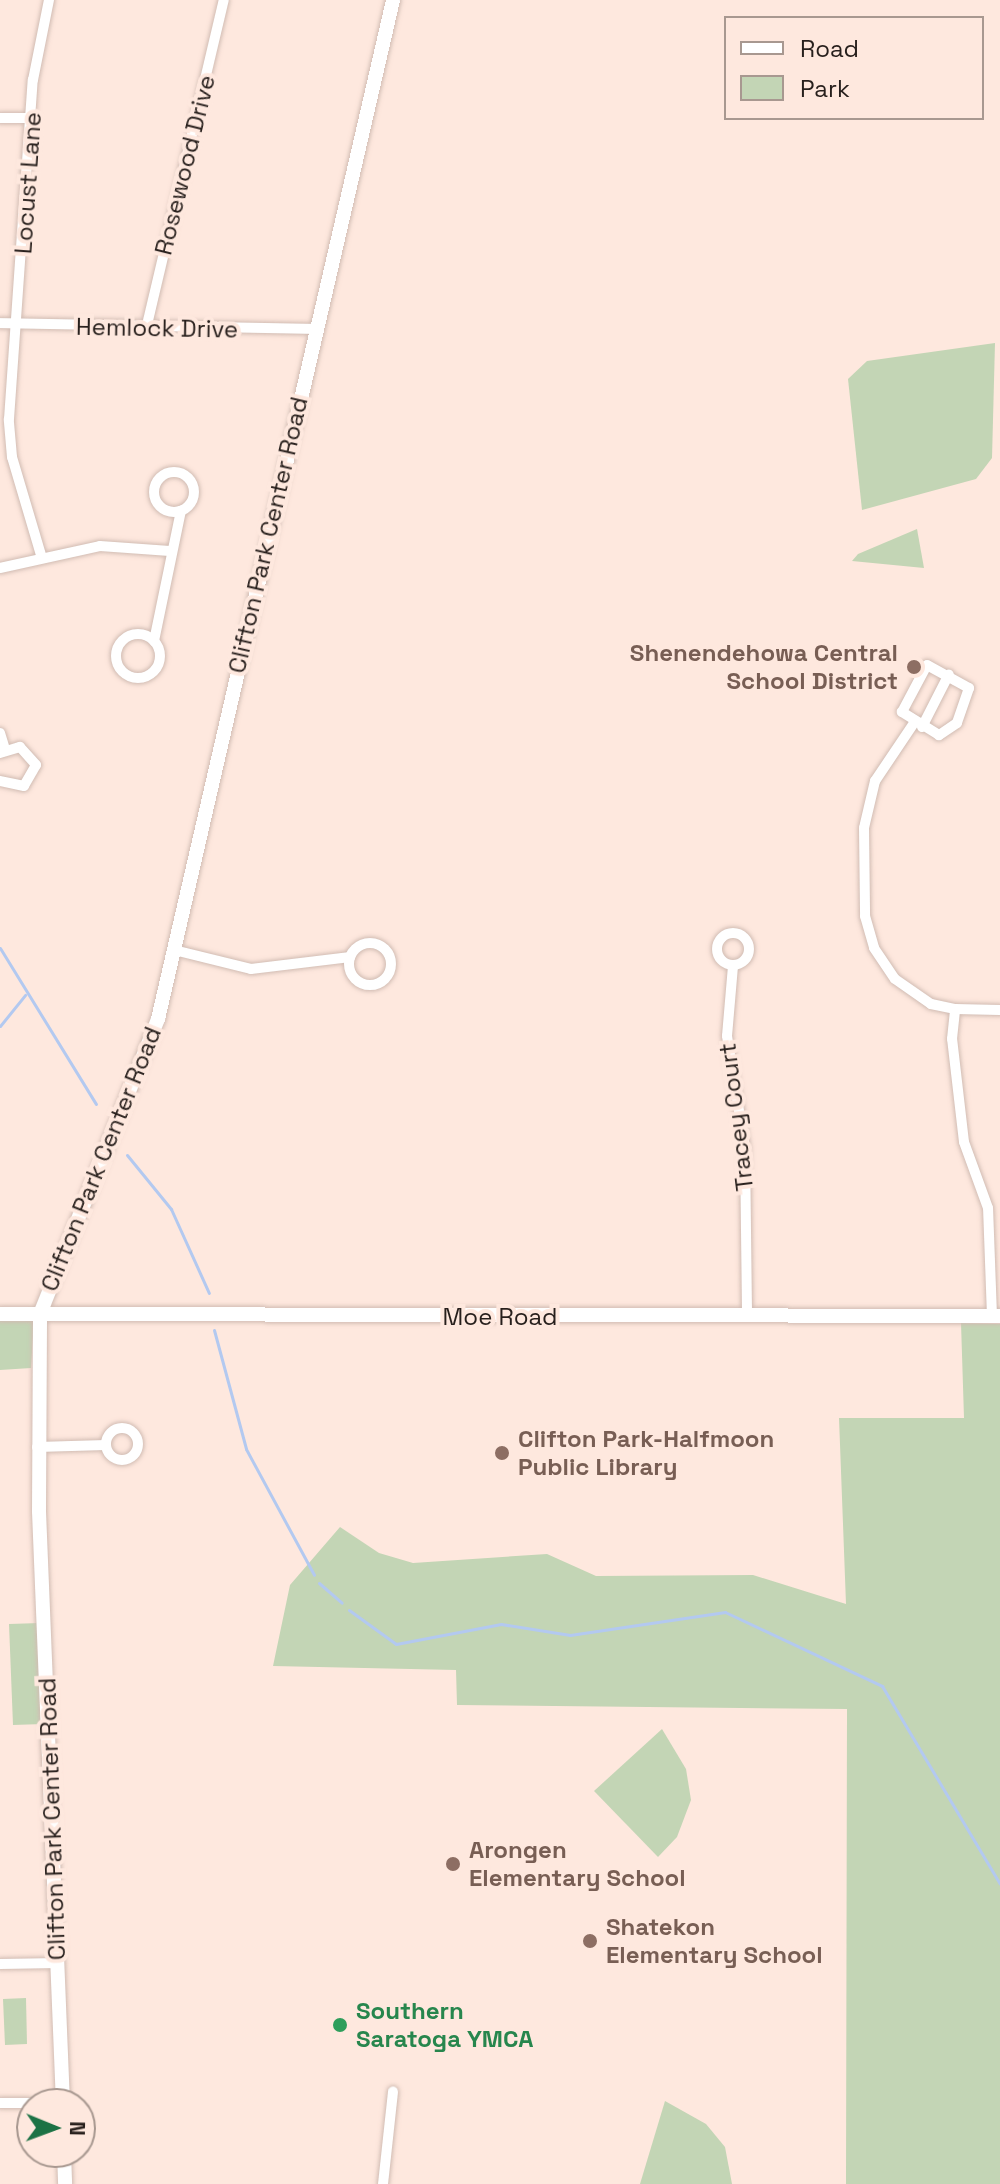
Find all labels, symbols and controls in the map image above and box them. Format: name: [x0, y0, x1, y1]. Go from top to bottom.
legend: [724, 16, 984, 120]
text: Road: [800, 33, 859, 64]
street label: Rosewood Drive: [149, 72, 221, 258]
text: Park: [800, 73, 850, 104]
street label: Locust Lane: [9, 111, 47, 255]
street label: Hemlock Drive: [76, 312, 238, 344]
street label: Clifton Park Center Road: [222, 394, 314, 676]
place label: Shenendehowa Central School District: [630, 639, 898, 695]
marker: Shenendehowa Central School District: [905, 658, 923, 676]
street label: Clifton Park Center Road: [35, 1023, 167, 1295]
street label: Tracey Court: [713, 1041, 759, 1193]
street label: Moe Road: [443, 1303, 557, 1331]
place label: Clifton Park-Halfmoon Public Library: [518, 1425, 774, 1481]
marker: Clifton Park-Halfmoon Public Library: [493, 1444, 511, 1462]
street label: Clifton Park Center Road: [33, 1677, 71, 1961]
place label: Arongen Elementary School: [469, 1836, 686, 1892]
marker: Arongen Elementary School: [444, 1855, 462, 1873]
place label: Shatekon Elementary School: [606, 1913, 823, 1969]
marker: Shatekon Elementary School: [581, 1932, 599, 1950]
place label: Southern Saratoga YMCA: [356, 1997, 534, 2053]
marker: Southern Saratoga YMCA: [331, 2016, 349, 2034]
north arrow: [16, 2088, 96, 2168]
text: N: [64, 2121, 92, 2136]

